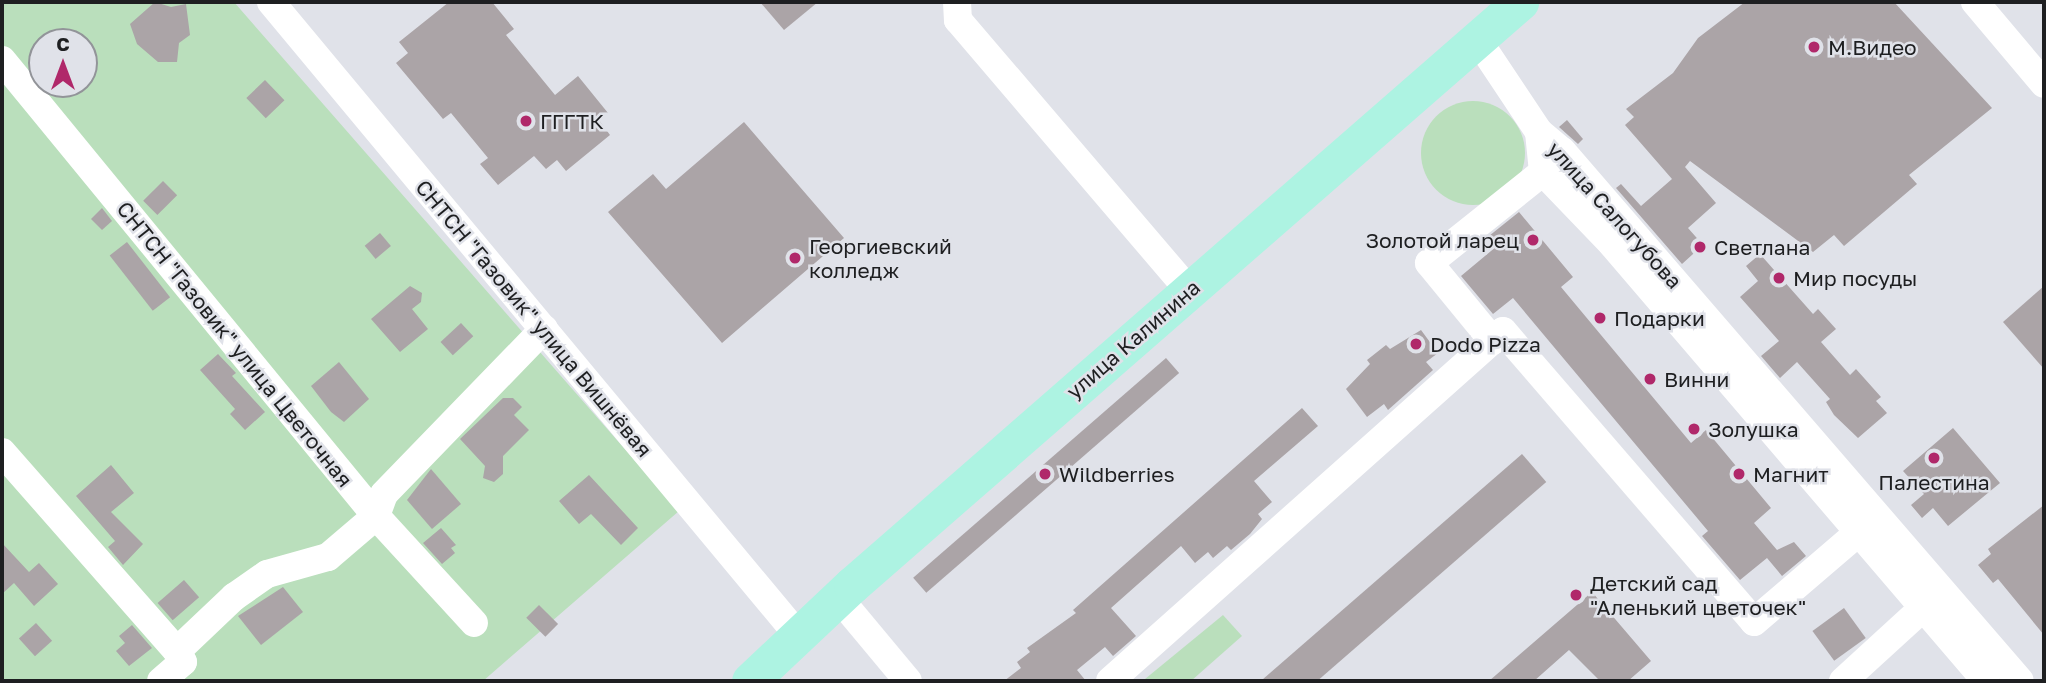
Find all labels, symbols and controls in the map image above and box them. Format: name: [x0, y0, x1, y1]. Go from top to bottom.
north arrow: [28, 28, 98, 98]
text: С: [56, 32, 70, 55]
place label: М.Видео: [1828, 34, 1917, 60]
marker: М.Видео: [1806, 39, 1822, 55]
place label: ГГГТК: [540, 108, 604, 134]
marker: ГГГТК: [518, 113, 534, 129]
street label: улица Салогубова: [1543, 137, 1687, 293]
street label: СНТСН "Газовик" улица Вишнёвая: [411, 174, 657, 462]
street label: СНТСН "Газовик" улица Цветочная: [112, 196, 358, 492]
place label: Золотой ларец: [1365, 227, 1519, 253]
marker: Золотой ларец: [1525, 232, 1541, 248]
place label: Георгиевский колледж: [809, 233, 952, 283]
place label: Светлана: [1714, 234, 1810, 260]
marker: Светлана: [1692, 239, 1708, 255]
marker: Георгиевский колледж: [787, 250, 803, 266]
place label: Мир посуды: [1793, 265, 1917, 291]
marker: Мир посуды: [1771, 270, 1787, 286]
street label: улица Калинина: [1061, 274, 1205, 404]
place label: Подарки: [1614, 305, 1705, 331]
marker: Подарки: [1592, 310, 1608, 326]
place label: Dodo Pizza: [1430, 331, 1541, 357]
marker: Dodo Pizza: [1408, 336, 1424, 352]
place label: Винни: [1664, 366, 1729, 392]
marker: Винни: [1642, 371, 1658, 387]
place label: Золушка: [1708, 416, 1799, 442]
marker: Золушка: [1686, 421, 1702, 437]
marker: Палестина: [1926, 450, 1942, 466]
place label: Wildberries: [1059, 461, 1175, 487]
place label: Магнит: [1753, 461, 1828, 487]
marker: Wildberries: [1037, 466, 1053, 482]
marker: Магнит: [1731, 466, 1747, 482]
place label: Палестина: [1878, 469, 1990, 495]
place label: Детский сад "Аленький цветочек": [1590, 570, 1806, 620]
marker: Детский сад "Аленький цветочек": [1568, 587, 1584, 603]

